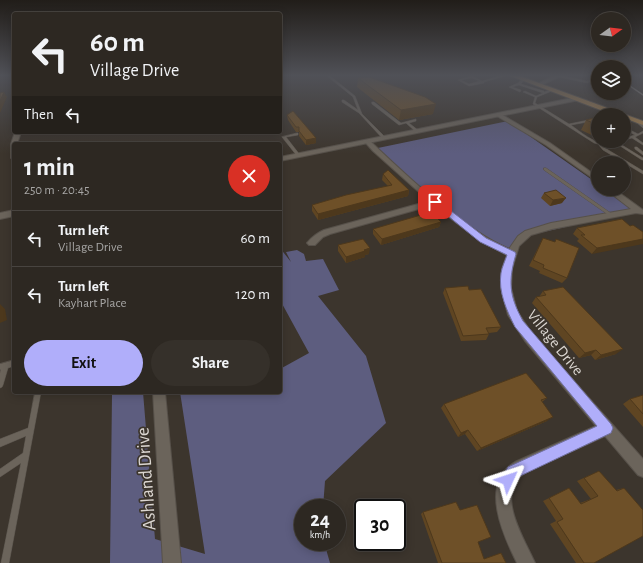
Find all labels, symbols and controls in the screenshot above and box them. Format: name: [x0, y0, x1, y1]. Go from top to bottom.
north arrow: [591, 12, 631, 52]
map controls: [591, 12, 631, 196]
icon: left: [24, 28, 76, 80]
text: 60 m: [90, 29, 145, 57]
button: layers: [591, 60, 631, 100]
text: Village Drive: [90, 62, 179, 80]
icon: left: [62, 104, 84, 126]
text: Then: [24, 107, 54, 122]
button: +: [591, 108, 631, 148]
button: close: [228, 155, 270, 197]
text: 1 min: [24, 156, 75, 180]
button: −: [591, 156, 631, 196]
text: 250 m · 20:45: [24, 184, 89, 197]
pin: [418, 185, 452, 219]
icon: arrive: [424, 191, 446, 213]
text: Turn left: [58, 223, 109, 238]
icon: left: [24, 228, 46, 250]
text: 60 m: [241, 231, 270, 246]
text: Village Drive: [58, 241, 122, 254]
text: Turn left: [58, 279, 109, 294]
icon: left: [24, 284, 46, 306]
text: 120 m: [236, 287, 270, 302]
text: Kayhart Place: [58, 297, 126, 310]
street label: Village Drive: [524, 307, 586, 378]
button: Exit: [24, 340, 143, 386]
button: Share: [151, 340, 270, 386]
street label: Ashland Drive: [133, 427, 160, 531]
position arrow: [487, 459, 529, 501]
speed limit sign: 30: [354, 499, 406, 551]
text: 24: [310, 510, 330, 530]
text: km/h: [310, 530, 330, 540]

